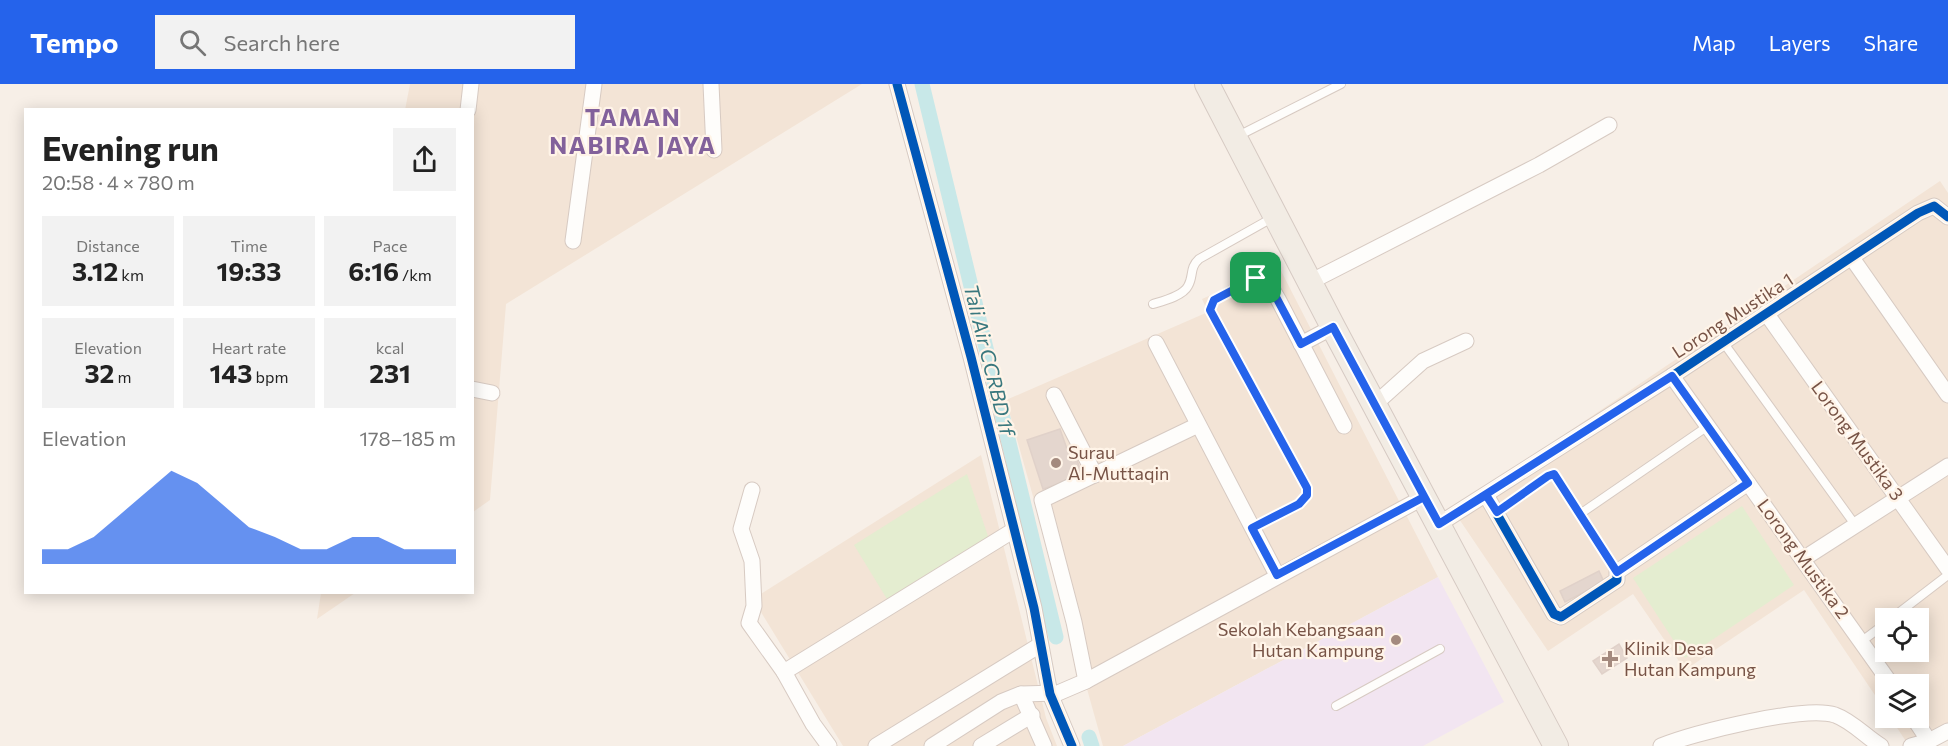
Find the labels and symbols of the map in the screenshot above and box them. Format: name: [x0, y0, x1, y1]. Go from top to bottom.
district label: TAMAN NABIRA JAYA: [549, 102, 717, 159]
pin: [1230, 252, 1281, 303]
street label: Lorong Mustika 1: [1668, 268, 1797, 362]
water label: Tali Air CCRBD 1f: [960, 282, 1021, 440]
street label: Lorong Mustika 3: [1807, 376, 1909, 505]
place label: Surau Al-Muttaqin: [1068, 441, 1169, 484]
marker: Surau Al-Muttaqin: [1049, 456, 1063, 470]
street label: Lorong Mustika 2: [1753, 494, 1855, 622]
place label: Sekolah Kebangsaan Hutan Kampung: [1218, 618, 1384, 661]
marker: Sekolah Kebangsaan Hutan Kampung: [1389, 633, 1403, 647]
place label: Klinik Desa Hutan Kampung: [1624, 637, 1756, 680]
marker: Klinik Desa Hutan Kampung: [1601, 650, 1619, 668]

